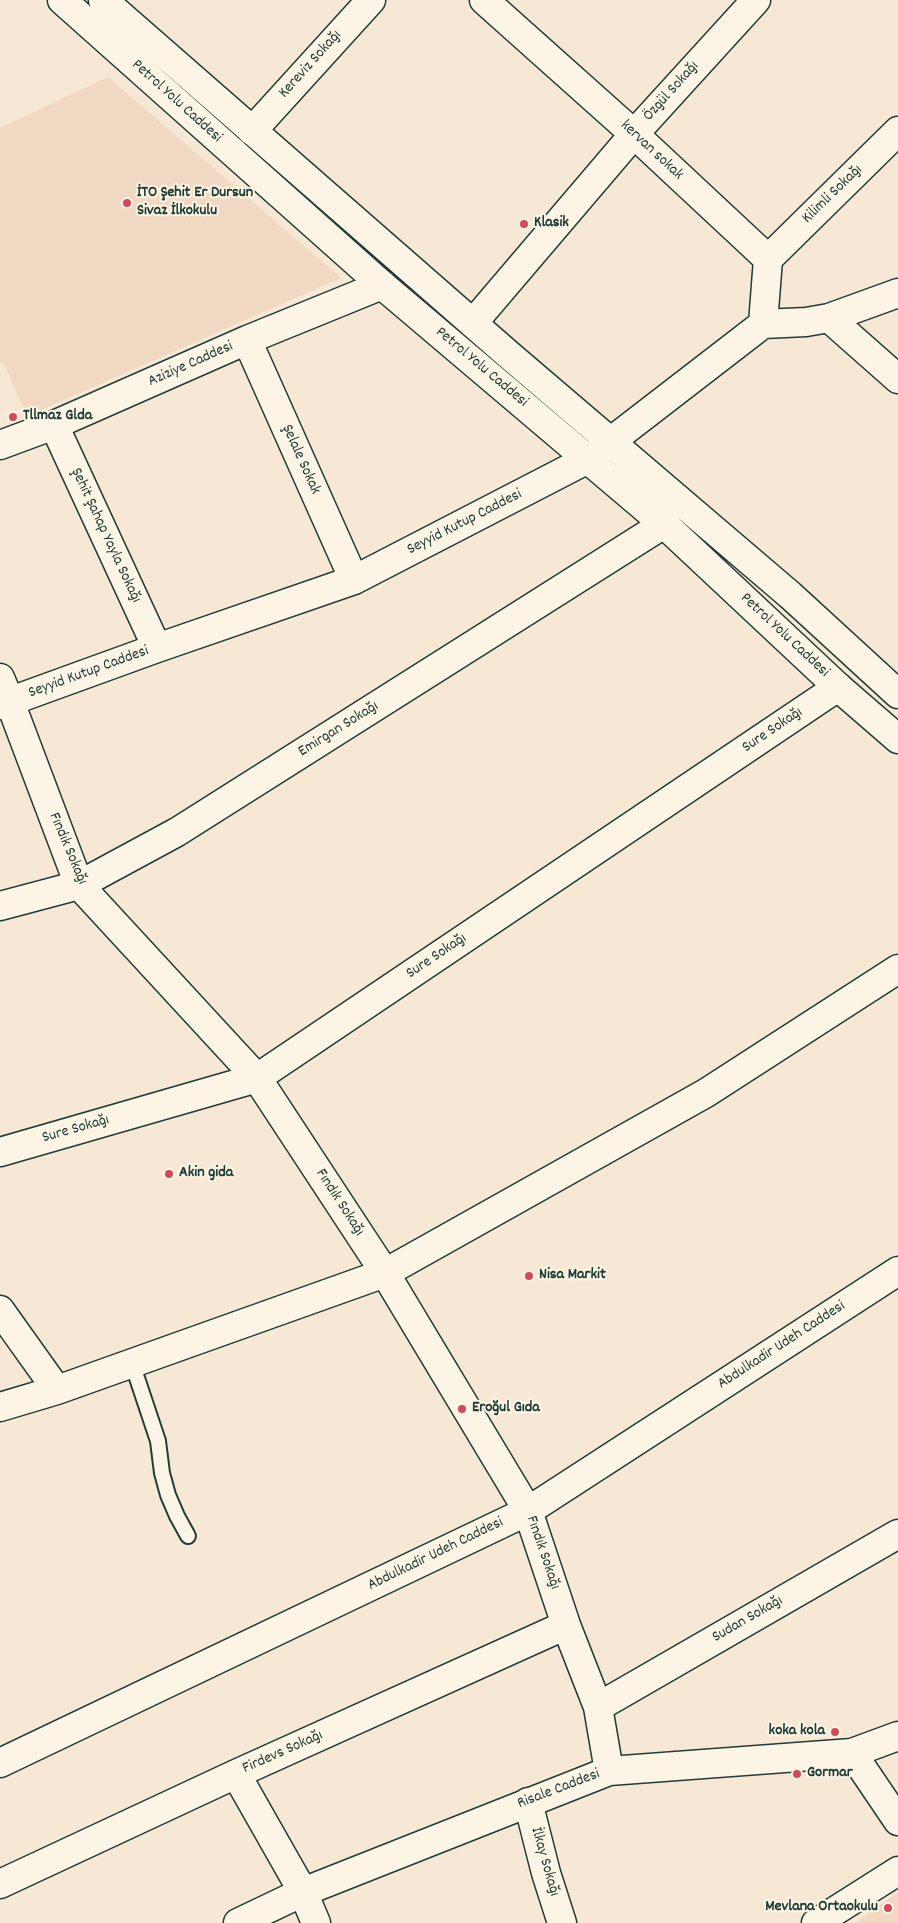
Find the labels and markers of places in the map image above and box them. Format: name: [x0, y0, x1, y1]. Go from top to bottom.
place label: İTO Şehit Er Dursun Sivaz İlkokulu: [137, 184, 253, 222]
marker: İTO Şehit Er Dursun Sivaz İlkokulu: [121, 197, 133, 209]
place label: Klasik: [534, 214, 569, 234]
marker: Klasik: [518, 218, 530, 230]
place label: Tllmaz Glda: [23, 407, 92, 427]
marker: Tllmaz Glda: [7, 411, 19, 423]
place label: Akin gida: [179, 1164, 233, 1184]
marker: Akin gida: [163, 1168, 175, 1180]
place label: Nisa Markit: [539, 1266, 606, 1286]
marker: Nisa Markit: [523, 1270, 535, 1282]
place label: Eroğul Gıda: [472, 1399, 540, 1419]
marker: Eroğul Gıda: [456, 1403, 468, 1415]
place label: koka kola: [769, 1722, 825, 1742]
marker: koka kola: [829, 1726, 841, 1738]
place label: Gormar: [807, 1764, 853, 1784]
marker: Gormar: [791, 1768, 803, 1780]
place label: Mevlana Ortaokulu: [765, 1898, 878, 1918]
marker: Mevlana Ortaokulu: [882, 1902, 894, 1914]

